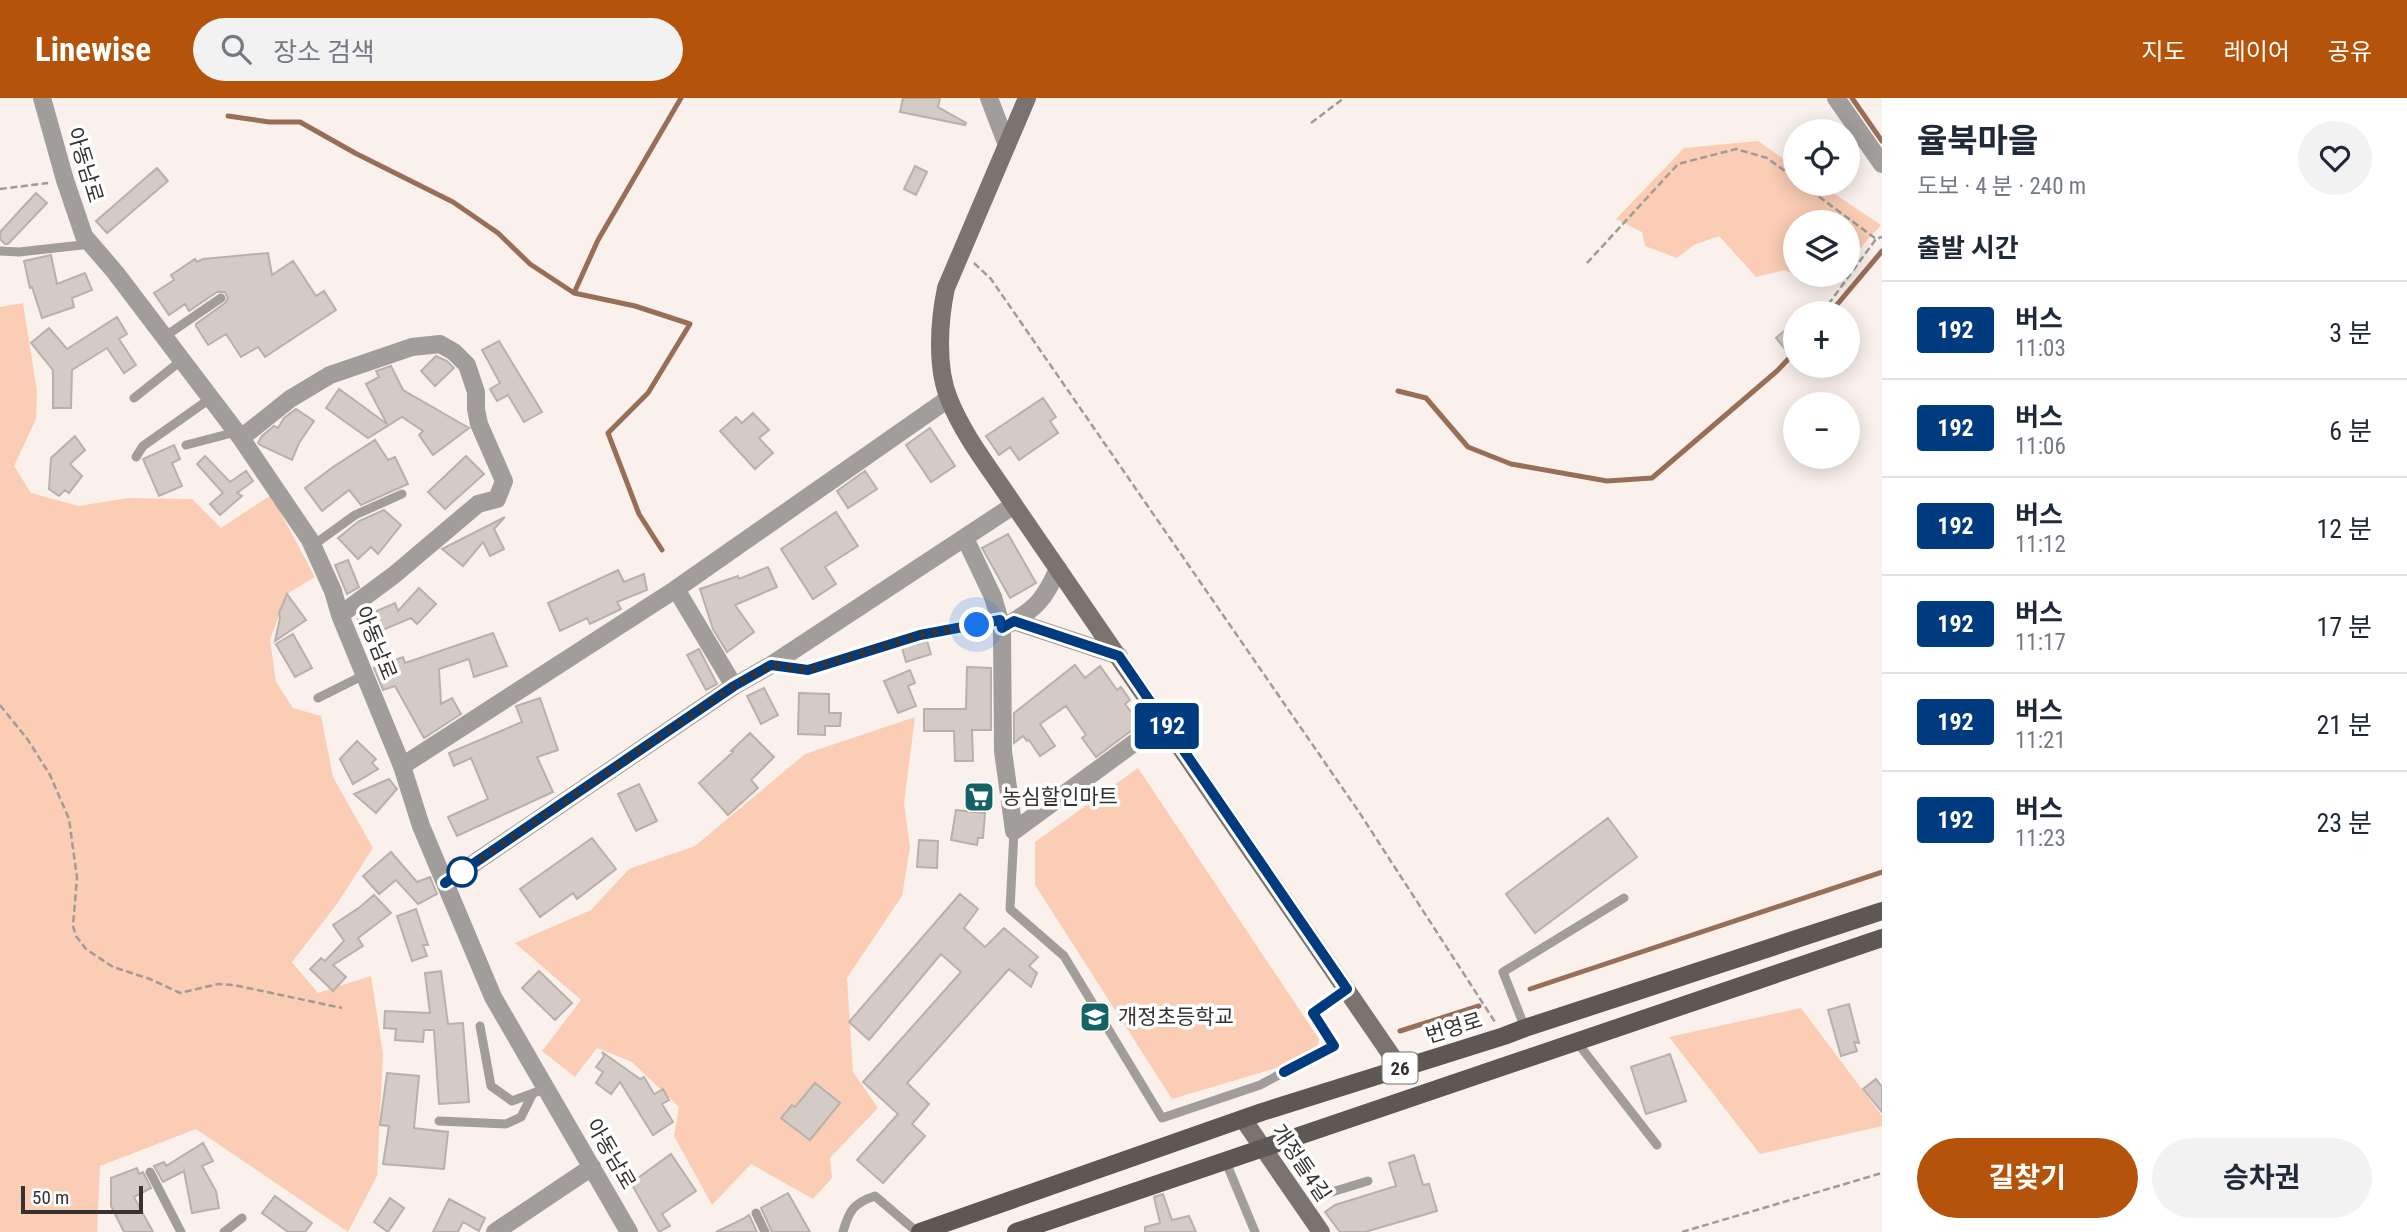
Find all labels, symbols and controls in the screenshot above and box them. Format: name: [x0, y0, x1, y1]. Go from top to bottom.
search box: [193, 18, 683, 81]
text: Linewise: [35, 30, 151, 69]
icon: search: [217, 30, 255, 68]
text: 장소 검색: [273, 37, 375, 67]
text: 지도: [2141, 38, 2186, 66]
text: 레이어: [2224, 38, 2290, 66]
text: 공유: [2328, 38, 2372, 66]
map controls: [1783, 119, 1860, 469]
button: locate: [1783, 119, 1860, 196]
text: 율북마을: [1917, 121, 2038, 160]
button: heart: [2298, 121, 2372, 195]
street label: 아동남로: [62, 125, 108, 205]
text: 도보 · 4 분 · 240 m: [1917, 173, 2086, 200]
button: layers: [1783, 210, 1860, 287]
text: 출발 시간: [1917, 233, 2019, 263]
button: +: [1783, 301, 1860, 378]
text: 버스: [2015, 304, 2063, 334]
text: 192: [1937, 316, 1974, 344]
text: 3 분: [2329, 318, 2372, 348]
text: 11:03: [2015, 335, 2066, 362]
button: −: [1783, 392, 1860, 469]
text: 버스: [2015, 402, 2063, 432]
text: 192: [1937, 414, 1974, 442]
text: 6 분: [2329, 416, 2372, 446]
text: 11:06: [2015, 433, 2066, 460]
text: 버스: [2015, 500, 2063, 530]
text: 192: [1937, 512, 1974, 540]
text: 12 분: [2316, 514, 2372, 544]
text: 11:12: [2015, 531, 2066, 558]
text: 버스: [2015, 598, 2063, 628]
street label: 아동남로: [350, 603, 402, 683]
your location: [959, 607, 994, 642]
text: 192: [1937, 610, 1974, 638]
text: 17 분: [2316, 612, 2372, 642]
text: 11:17: [2015, 629, 2066, 656]
text: 버스: [2015, 696, 2063, 726]
line badge: 192: [1127, 703, 1207, 749]
text: 192: [1937, 708, 1974, 736]
text: 21 분: [2316, 710, 2372, 740]
text: 192: [1149, 712, 1185, 740]
text: 11:21: [2015, 727, 2066, 754]
supermarket icon: 농심할인마트: [962, 780, 996, 814]
place label: 농심할인마트: [1002, 785, 1118, 809]
text: 버스: [2015, 794, 2063, 824]
text: 192: [1937, 806, 1974, 834]
text: 23 분: [2316, 808, 2372, 838]
text: 11:23: [2015, 825, 2066, 852]
unlabelled marker: [447, 857, 477, 887]
school or university icon: 개정초등학교: [1078, 1000, 1112, 1034]
place label: 개정초등학교: [1118, 1005, 1234, 1029]
street label: 번영로: [1423, 1008, 1485, 1048]
road number: 26: [1382, 1052, 1418, 1084]
street label: 아동남로: [581, 1115, 641, 1193]
street label: 개정들4길: [1267, 1120, 1335, 1206]
button: 길찾기: [1917, 1138, 2138, 1218]
button: 승차권: [2152, 1138, 2372, 1218]
scale bar: [21, 1183, 144, 1215]
text: 50 m: [32, 1186, 69, 1209]

